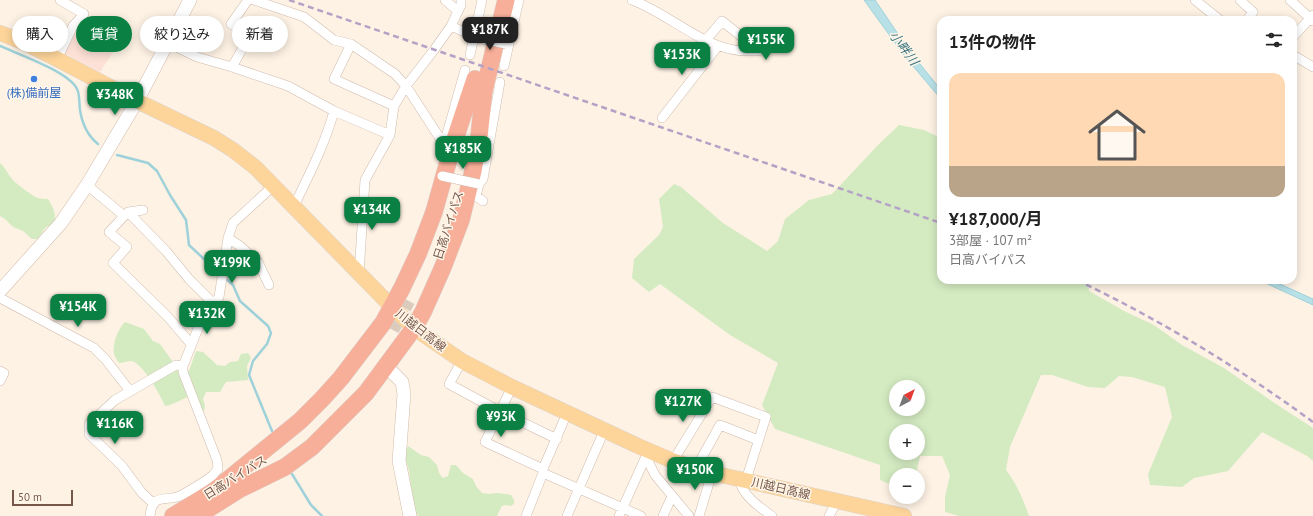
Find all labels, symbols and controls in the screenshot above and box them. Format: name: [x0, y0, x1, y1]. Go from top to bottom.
chip: 購入: [12, 16, 68, 52]
chip: 賃貸: [76, 16, 132, 52]
chip: 絞り込み: [140, 16, 224, 52]
chip: 新着: [232, 16, 288, 52]
pin: ¥187K: [462, 17, 518, 51]
text: ¥187K: [471, 21, 509, 38]
pin: ¥155K: [738, 27, 794, 61]
water label: 小畔川: [885, 27, 924, 70]
icon: filters: [1263, 29, 1285, 51]
text: ¥155K: [747, 31, 785, 48]
text: 13件の物件: [949, 31, 1036, 53]
pin: ¥153K: [654, 42, 710, 76]
text: ¥153K: [663, 46, 701, 63]
marker: (株)備前屋: [29, 74, 39, 84]
pin: ¥348K: [87, 82, 143, 116]
place label: (株)備前屋: [7, 85, 61, 100]
text: ¥348K: [96, 86, 134, 103]
icon: home: [1081, 99, 1153, 171]
pin: ¥185K: [435, 136, 491, 170]
text: ¥185K: [444, 140, 482, 157]
street label: 日高バイパス: [430, 189, 466, 261]
pin: ¥134K: [344, 197, 400, 231]
text: ¥134K: [353, 201, 391, 218]
text: ¥187,000/月: [949, 208, 1043, 230]
text: 3部屋 · 107 m²: [949, 232, 1032, 249]
pin: ¥199K: [204, 250, 260, 284]
text: 日高バイパス: [949, 251, 1027, 268]
text: ¥199K: [213, 254, 251, 271]
pin: ¥154K: [50, 294, 106, 328]
text: ¥154K: [59, 298, 97, 315]
pin: ¥132K: [179, 301, 235, 335]
text: ¥132K: [188, 305, 226, 322]
street label: 川越日高線: [393, 306, 449, 354]
north arrow: [889, 380, 925, 416]
map controls: [889, 380, 925, 504]
pin: ¥127K: [655, 389, 711, 423]
text: ¥127K: [664, 393, 702, 410]
pin: ¥93K: [477, 404, 525, 438]
text: ¥93K: [486, 408, 516, 425]
pin: ¥116K: [87, 411, 143, 445]
text: ¥116K: [96, 415, 134, 432]
button: +: [889, 424, 925, 460]
street label: 日高バイパス: [201, 452, 269, 502]
pin: ¥150K: [667, 457, 723, 491]
text: ¥150K: [676, 461, 714, 478]
button: −: [889, 468, 925, 504]
street label: 川越日高線: [750, 474, 812, 502]
scale bar: [12, 488, 73, 507]
text: 50 m: [18, 490, 42, 504]

